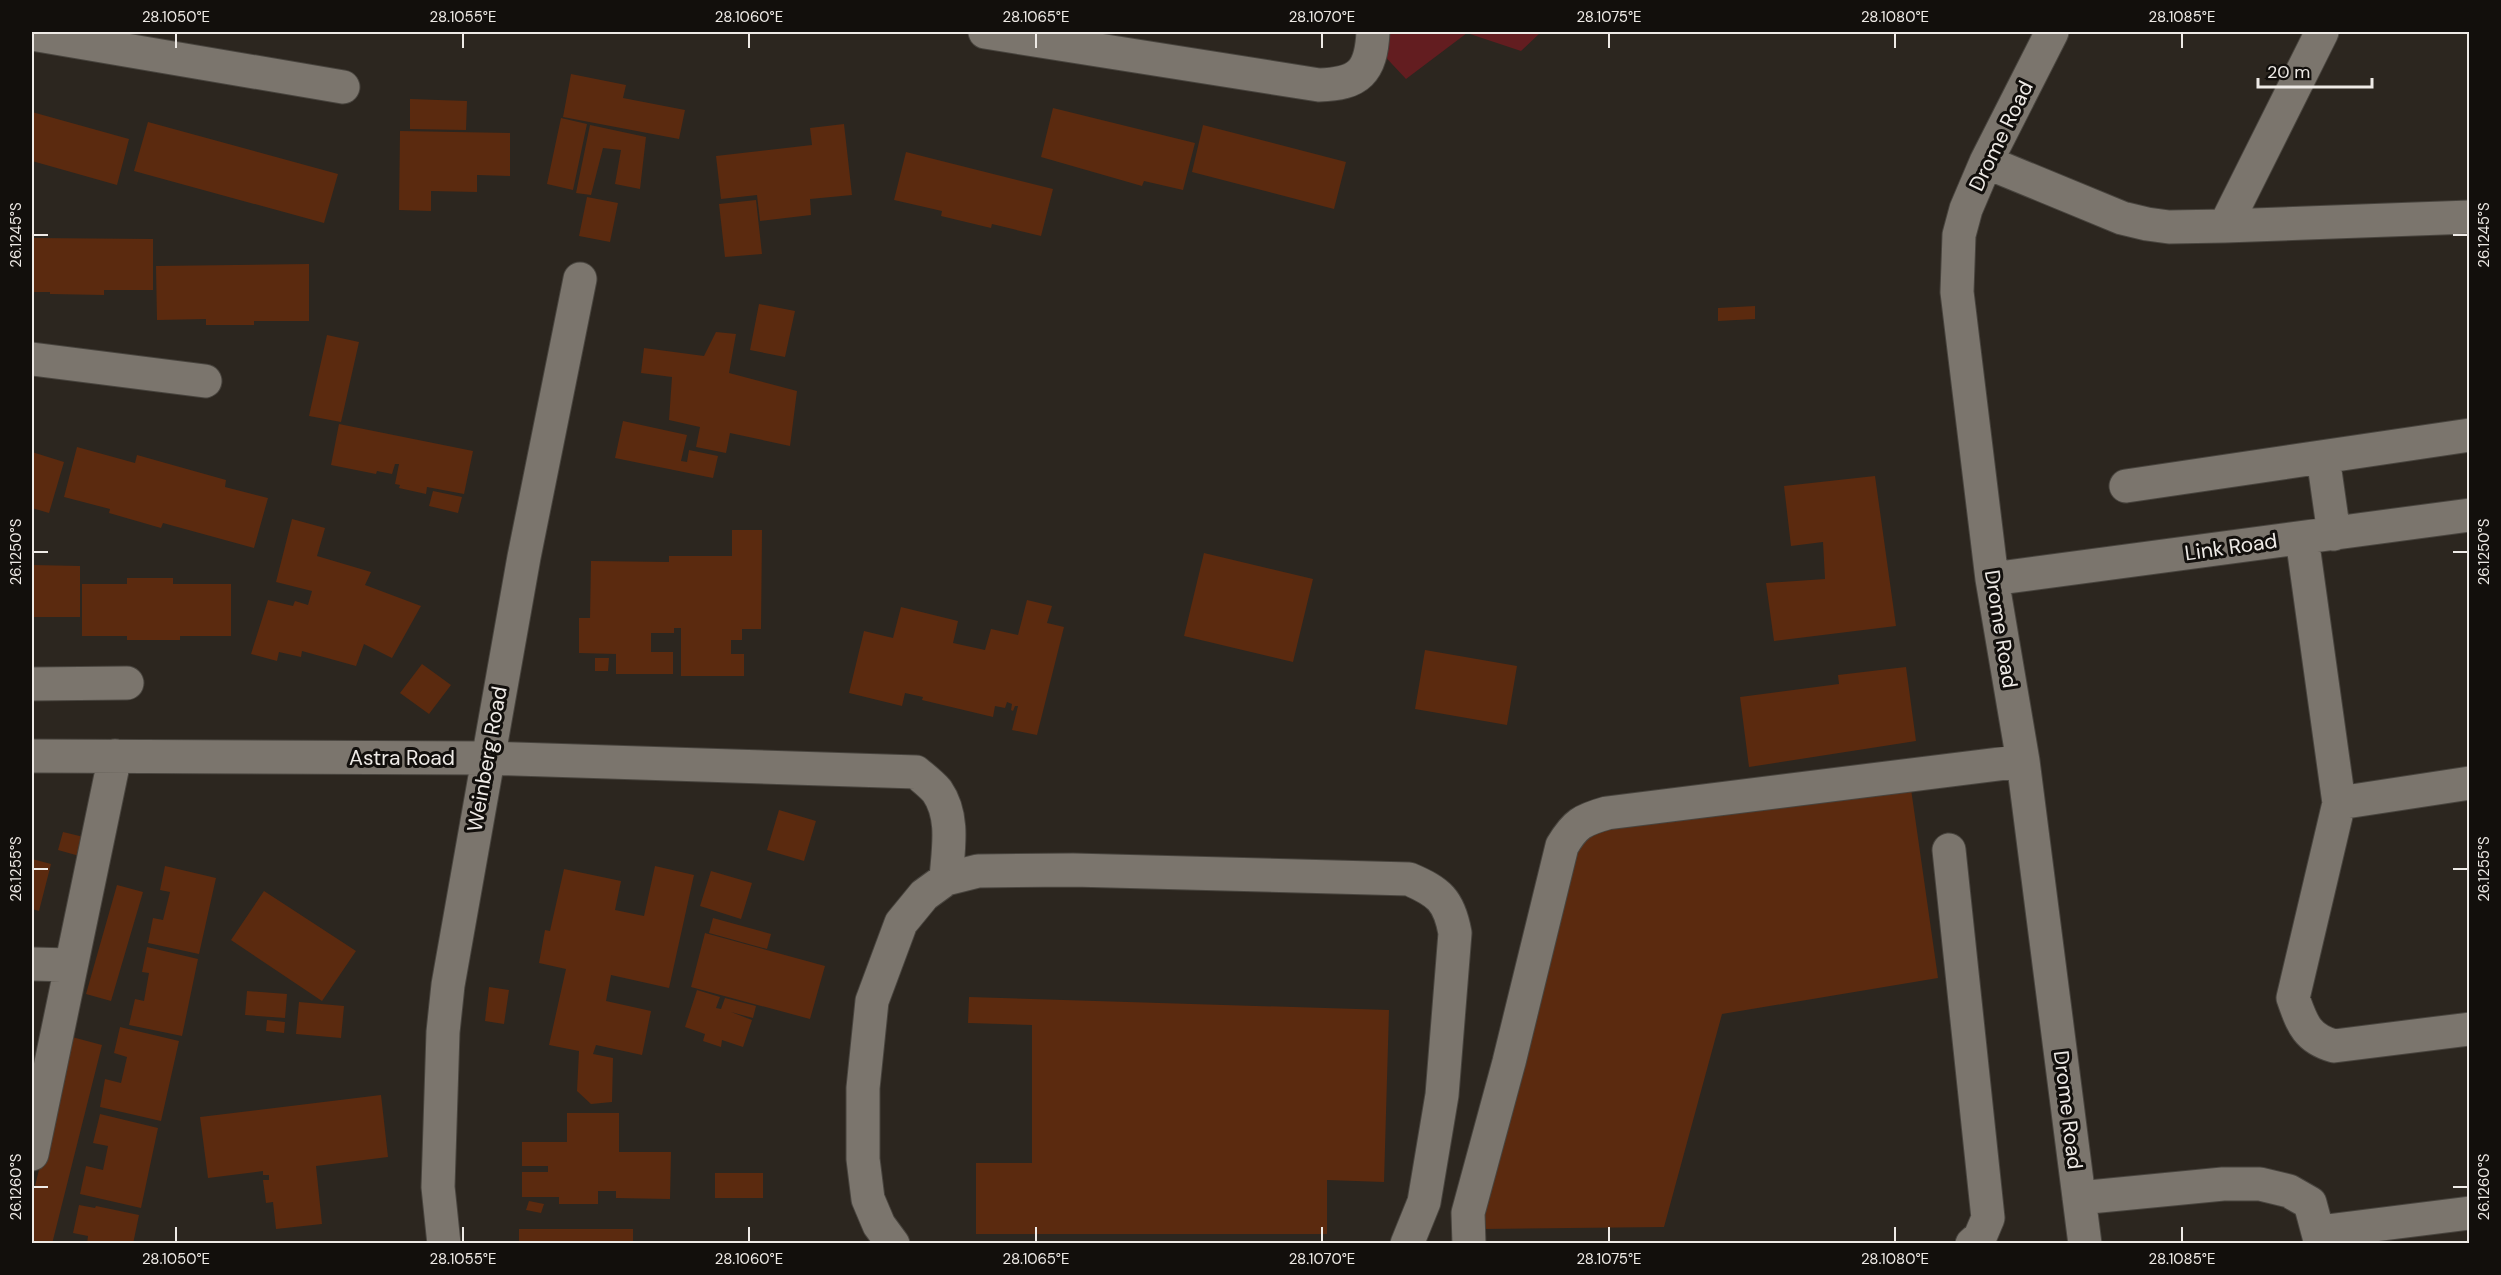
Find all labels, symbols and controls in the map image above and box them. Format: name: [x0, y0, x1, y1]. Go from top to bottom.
text: 28.1050°E: [142, 7, 210, 27]
text: 28.1055°E: [430, 7, 497, 27]
text: 28.1060°E: [715, 7, 783, 27]
text: 28.1065°E: [1003, 7, 1069, 27]
text: 28.1070°E: [1289, 7, 1355, 27]
text: 28.1075°E: [1576, 7, 1642, 27]
text: 28.1080°E: [1861, 7, 1929, 27]
text: 28.1085°E: [2149, 7, 2215, 27]
scale bar: [2258, 51, 2372, 89]
text: 20 m: [2267, 60, 2310, 84]
street label: Drome Road: [1962, 76, 2040, 196]
text: 26.1245°S: [6, 202, 26, 268]
text: 26.1245°S: [2474, 202, 2494, 268]
text: 26.1250°S: [6, 518, 26, 585]
text: 26.1250°S: [2474, 518, 2494, 585]
street label: Link Road: [2183, 527, 2279, 567]
street label: Drome Road: [1978, 568, 2024, 690]
street label: Weinberg Road: [460, 684, 514, 834]
street label: Astra Road: [349, 744, 455, 772]
text: 26.1255°S: [6, 836, 26, 902]
text: 26.1255°S: [2474, 836, 2494, 902]
street label: Drome Road: [2047, 1049, 2089, 1171]
text: 26.1260°S: [6, 1153, 26, 1220]
text: 26.1260°S: [2474, 1153, 2494, 1220]
text: 28.1050°E: [142, 1249, 210, 1269]
text: 28.1055°E: [430, 1249, 497, 1269]
text: 28.1060°E: [715, 1249, 783, 1269]
text: 28.1065°E: [1003, 1249, 1069, 1269]
text: 28.1070°E: [1289, 1249, 1355, 1269]
text: 28.1075°E: [1576, 1249, 1642, 1269]
text: 28.1080°E: [1861, 1249, 1929, 1269]
text: 28.1085°E: [2149, 1249, 2215, 1269]

